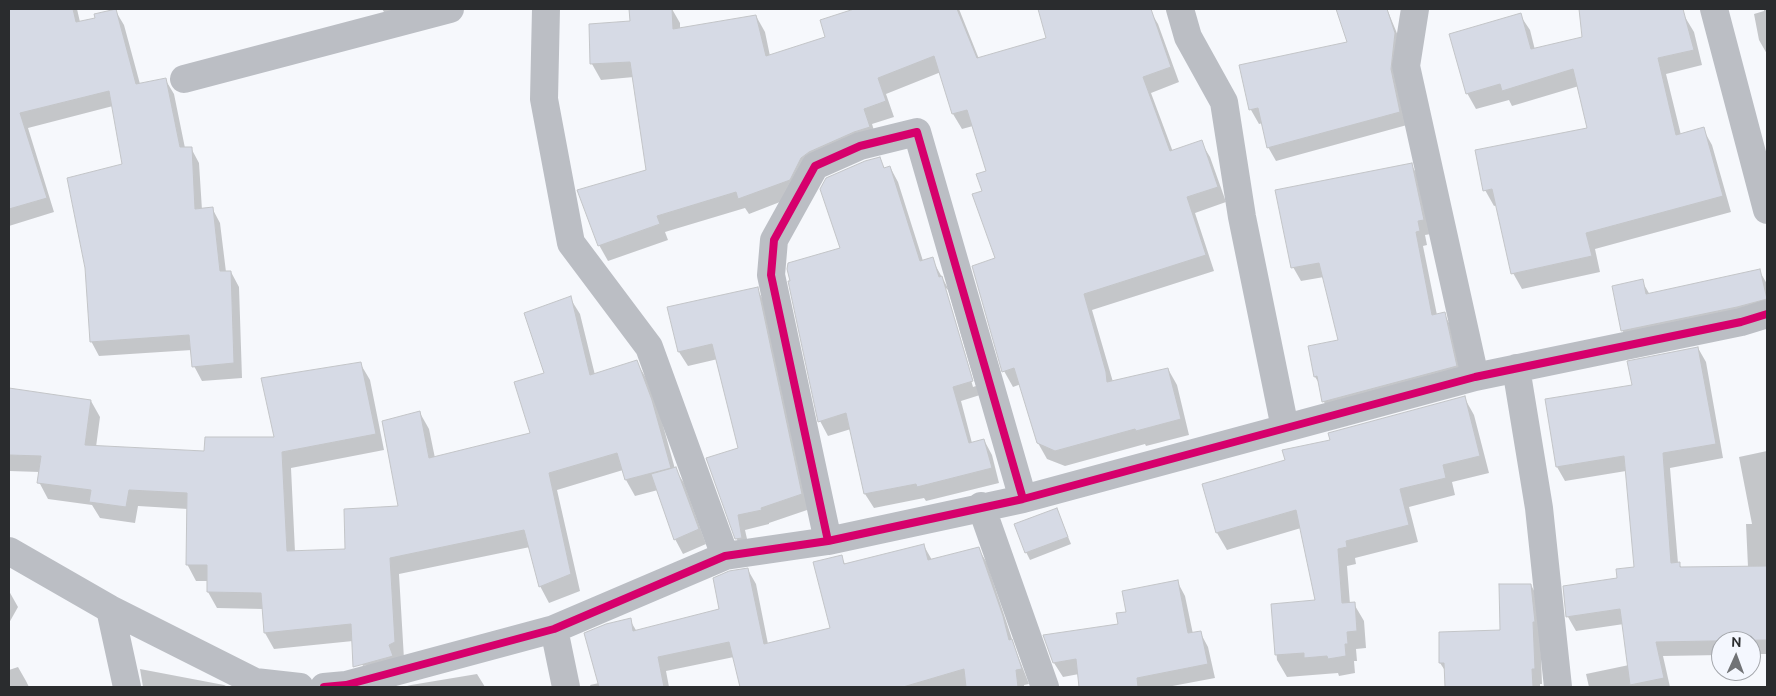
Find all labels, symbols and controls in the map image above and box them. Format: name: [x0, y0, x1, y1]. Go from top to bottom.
north arrow: [1711, 631, 1761, 681]
text: N: [1731, 634, 1742, 650]

